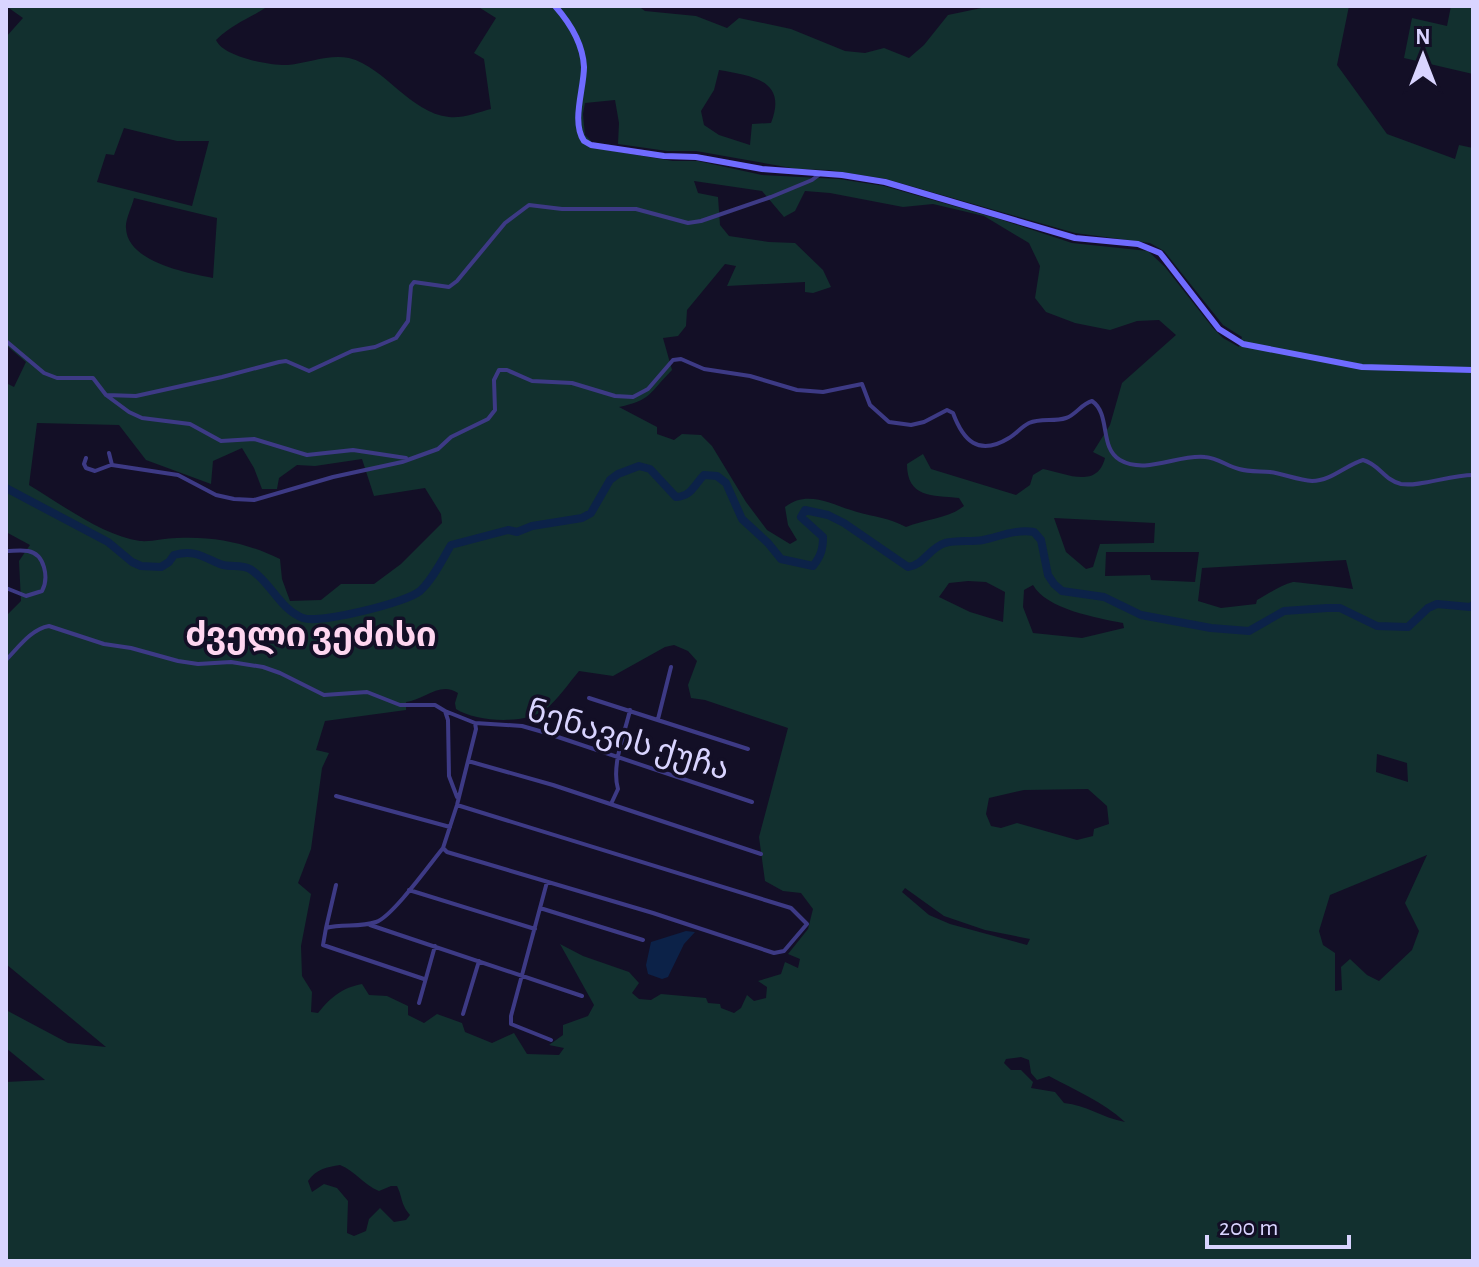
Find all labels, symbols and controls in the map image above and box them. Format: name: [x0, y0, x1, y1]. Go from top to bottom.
north arrow: [1383, 16, 1463, 96]
text: N: [1415, 26, 1431, 48]
district label: ძველი ვეძისი: [185, 619, 437, 655]
street label: ნენავის ქუჩა: [522, 694, 733, 788]
scale bar: [1207, 1199, 1349, 1249]
text: 200 m: [1219, 1216, 1278, 1240]

